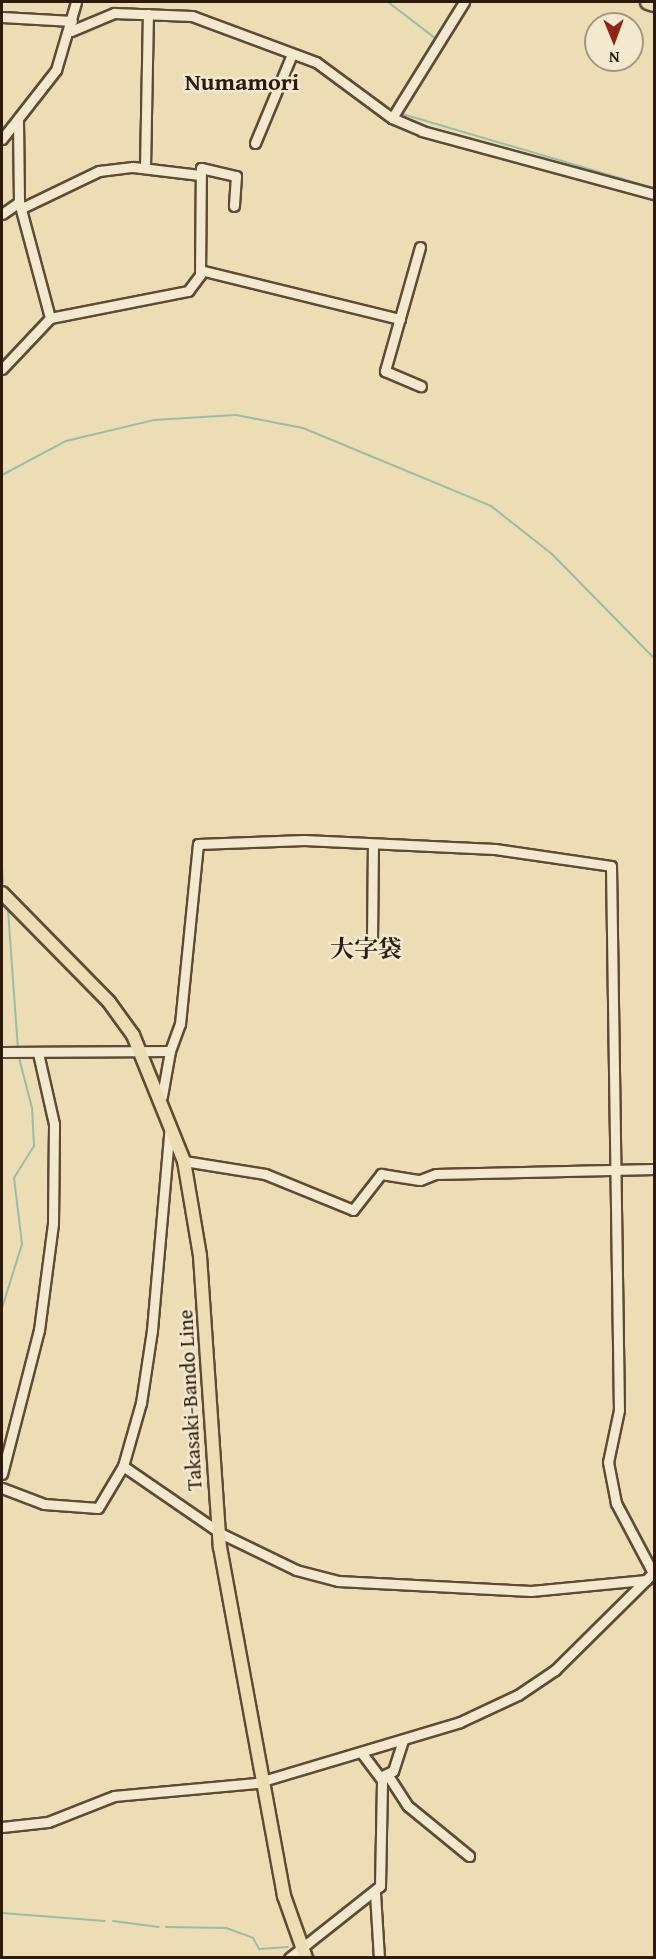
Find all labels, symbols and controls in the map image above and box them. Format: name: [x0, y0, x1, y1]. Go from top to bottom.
north arrow: [584, 12, 644, 72]
text: N: [609, 46, 620, 70]
district label: Numamori: [185, 68, 299, 96]
district label: 大字袋: [330, 935, 402, 963]
street label: Takasaki-Bando Line: [173, 1309, 207, 1491]

